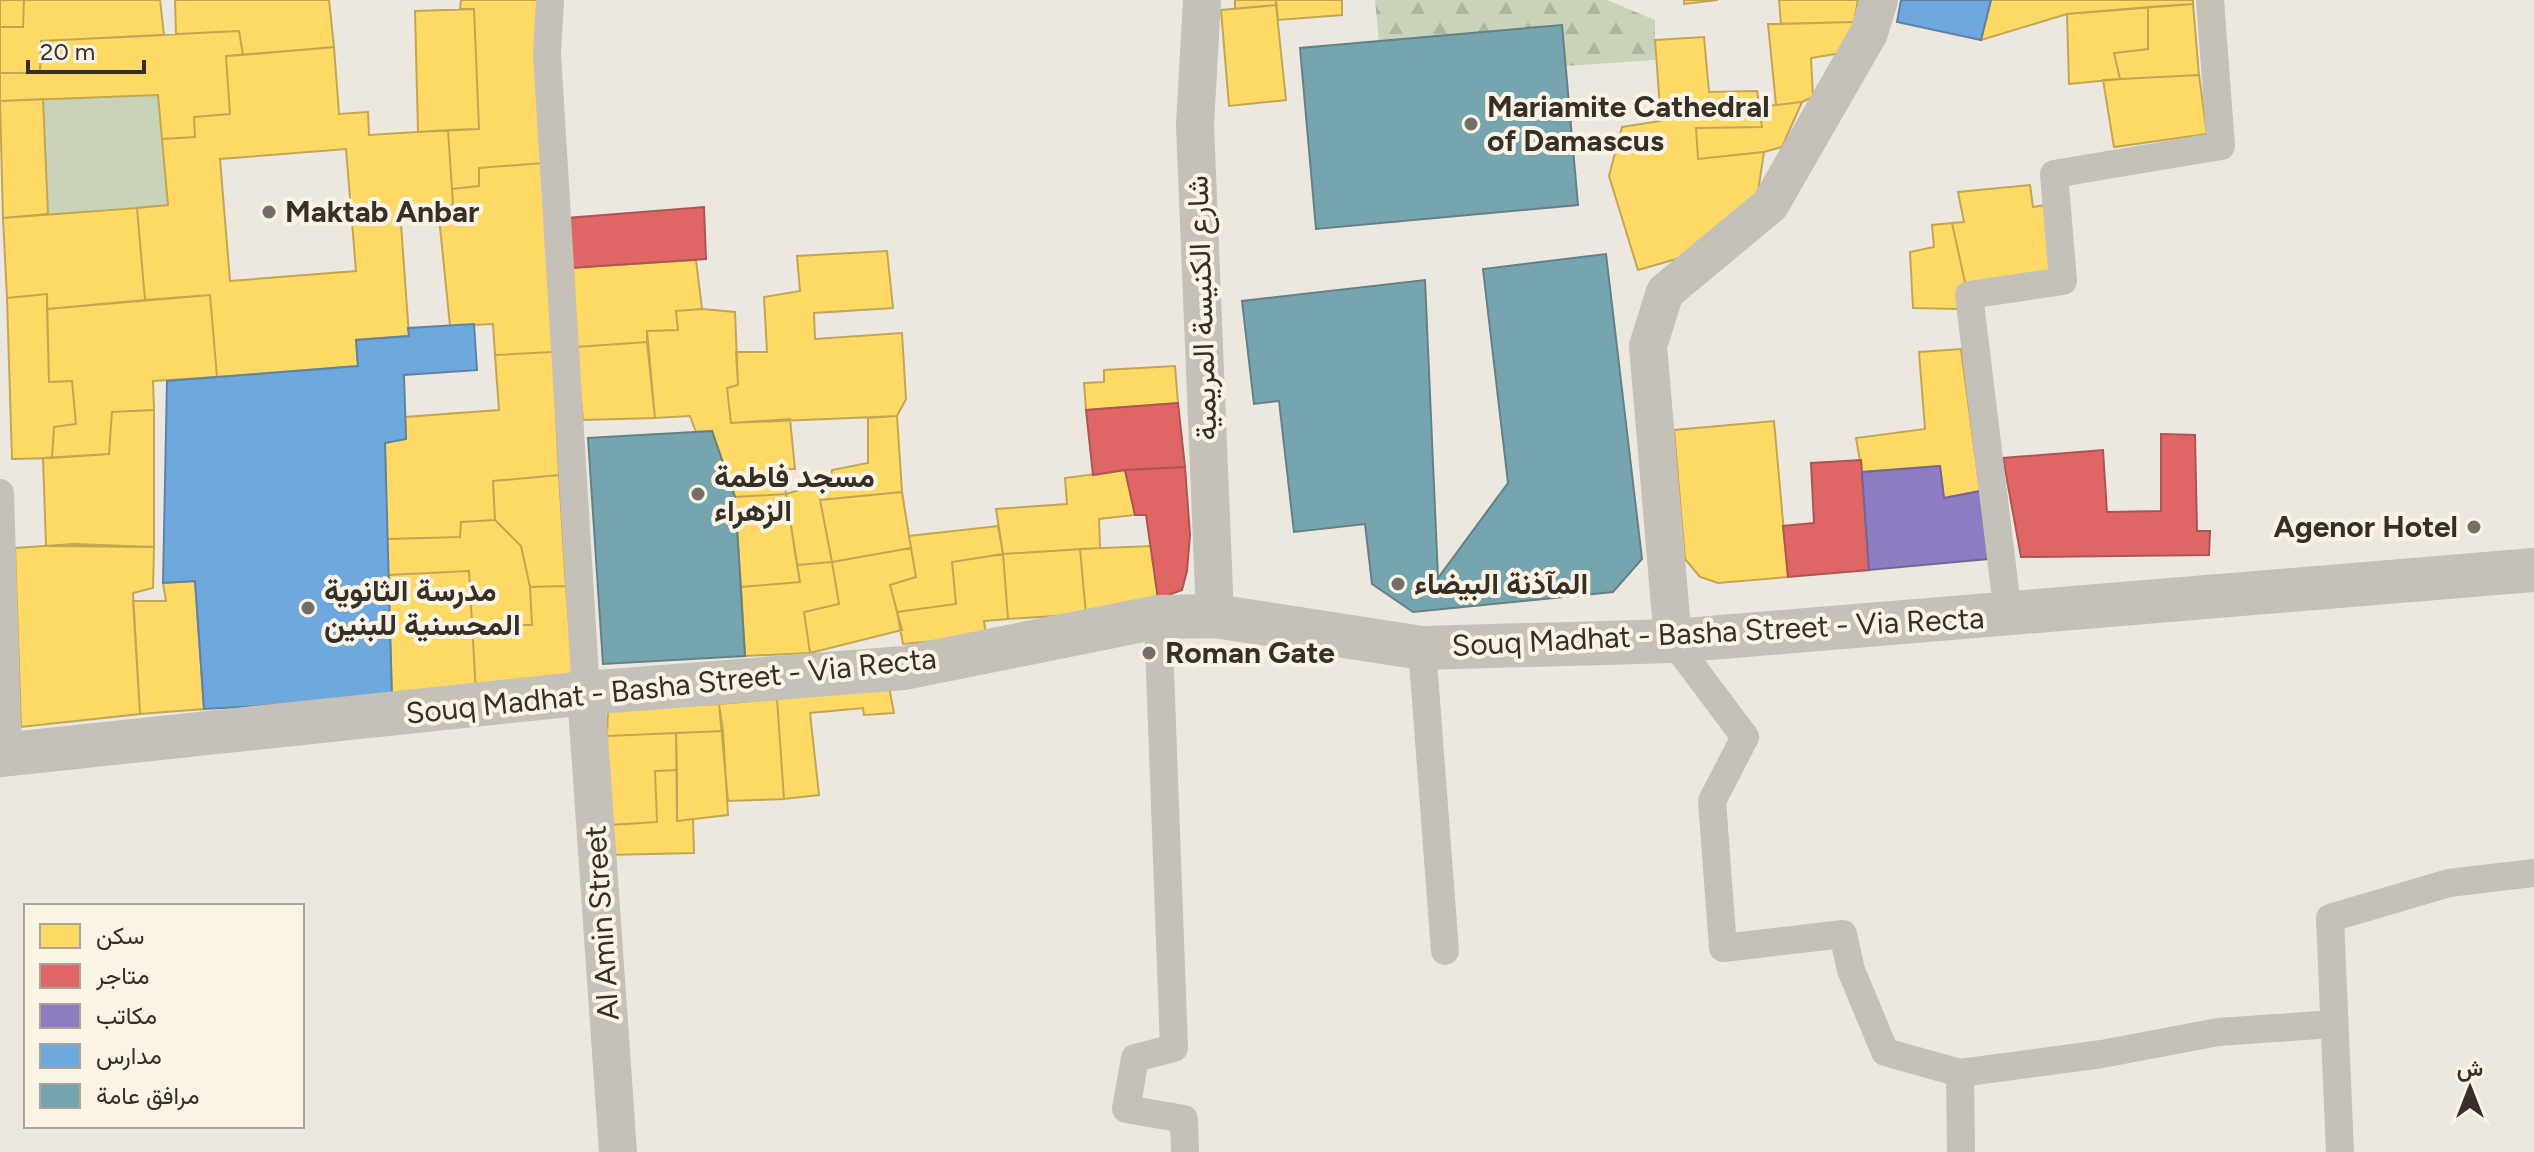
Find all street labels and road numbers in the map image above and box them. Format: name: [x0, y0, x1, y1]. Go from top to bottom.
street label: شارع الكنيسة المريمية: [1178, 175, 1227, 441]
street label: Souq Madhat - Basha Street - Via Recta: [1451, 599, 1985, 664]
street label: Souq Madhat - Basha Street - Via Recta: [404, 639, 938, 732]
street label: Al Amin Street: [576, 824, 627, 1022]

